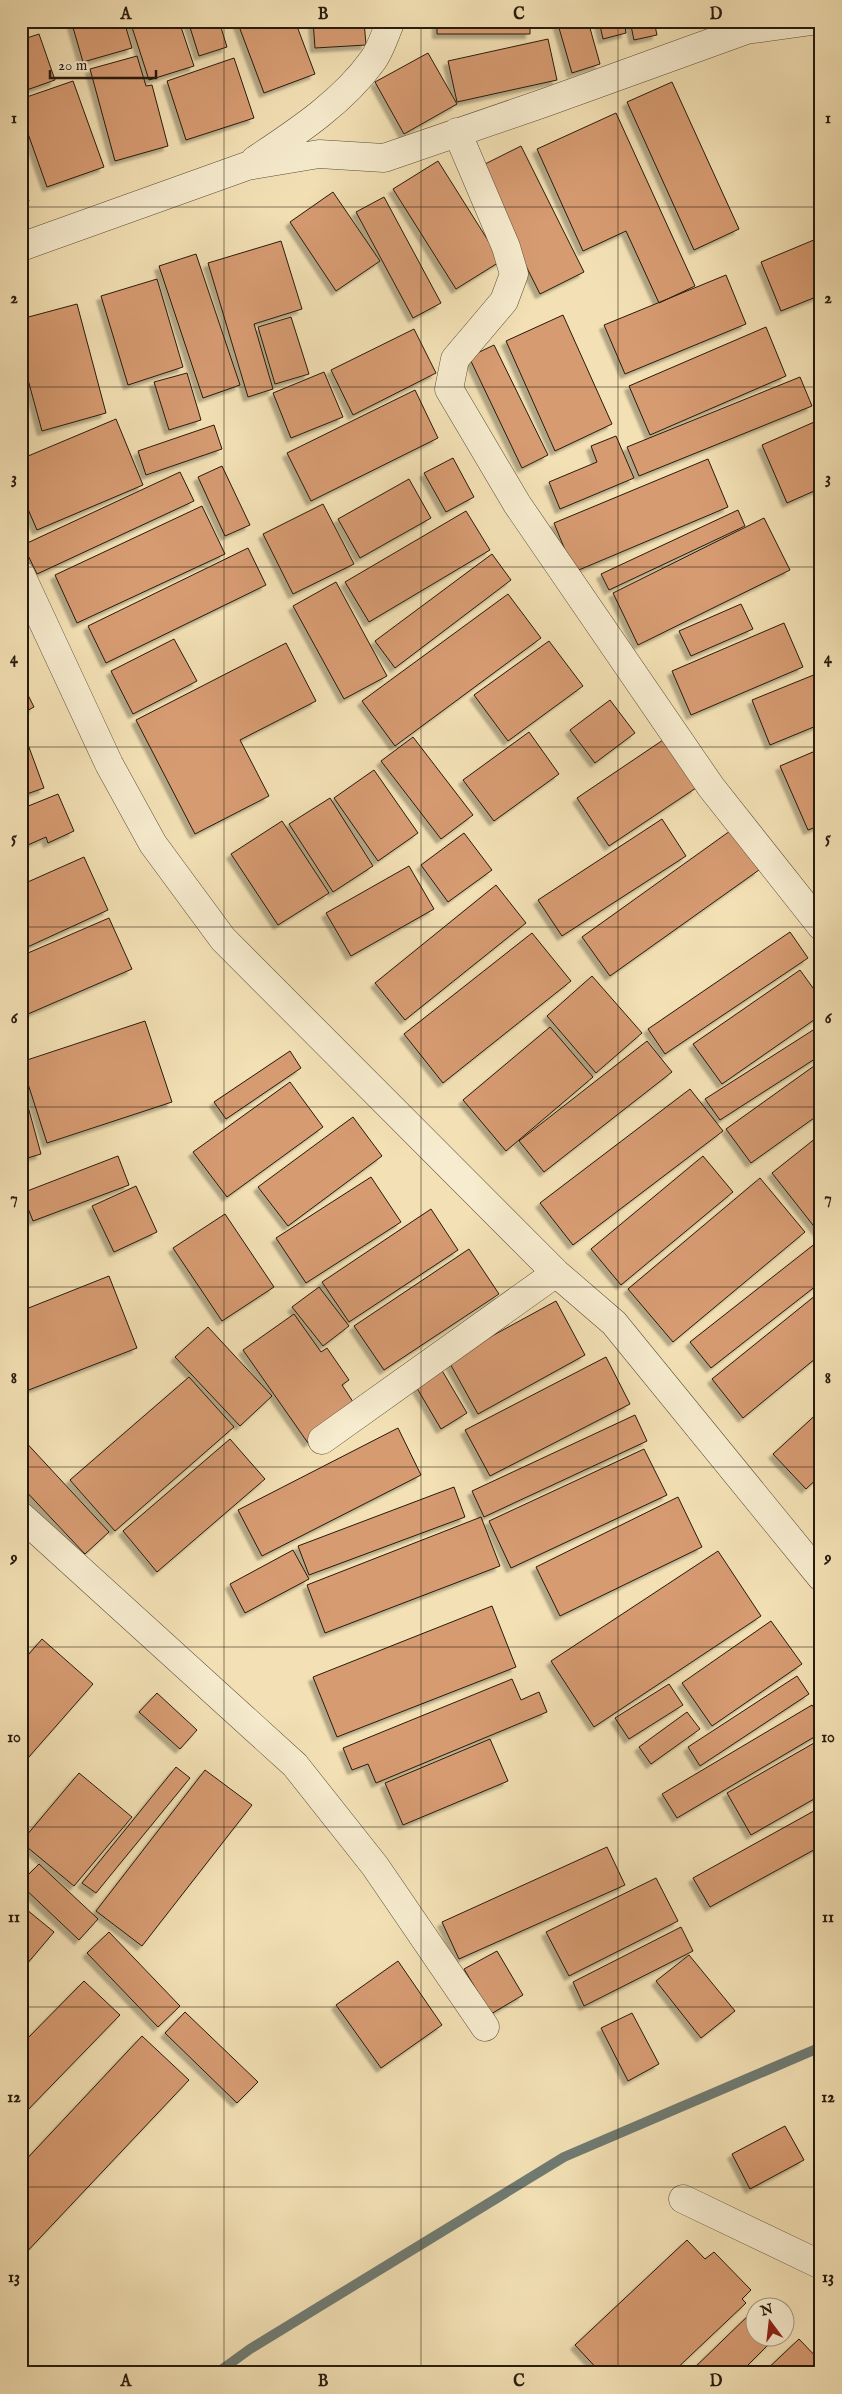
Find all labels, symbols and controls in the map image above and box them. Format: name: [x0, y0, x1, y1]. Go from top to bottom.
text: A: [120, 5, 133, 25]
text: B: [318, 5, 329, 25]
text: C: [513, 5, 525, 25]
text: D: [710, 5, 723, 25]
scale bar: [50, 48, 156, 80]
text: 20 m: [58, 56, 88, 75]
text: 1: [11, 109, 17, 129]
text: 1: [825, 109, 831, 129]
text: 2: [10, 289, 18, 309]
text: 2: [824, 289, 832, 309]
text: 3: [11, 469, 17, 489]
text: 3: [825, 469, 831, 489]
text: 4: [10, 649, 19, 669]
text: 4: [824, 649, 833, 669]
text: 5: [11, 829, 17, 849]
text: 5: [825, 829, 831, 849]
text: 6: [11, 1009, 19, 1029]
text: 6: [825, 1009, 833, 1029]
text: 7: [10, 1189, 18, 1209]
text: 7: [824, 1189, 832, 1209]
text: 8: [11, 1369, 17, 1389]
text: 8: [825, 1369, 831, 1389]
text: 9: [10, 1549, 18, 1569]
text: 9: [824, 1549, 832, 1569]
text: 10: [7, 1728, 21, 1748]
text: 10: [821, 1728, 835, 1748]
text: 11: [8, 1908, 20, 1928]
text: 11: [822, 1908, 834, 1928]
text: 12: [7, 2088, 21, 2108]
text: 12: [821, 2088, 835, 2108]
text: 13: [8, 2268, 20, 2288]
text: 13: [822, 2268, 834, 2288]
north arrow: [744, 2296, 794, 2346]
text: N: [758, 2300, 775, 2321]
text: A: [120, 2372, 133, 2392]
text: B: [318, 2372, 329, 2392]
text: C: [513, 2372, 525, 2392]
text: D: [710, 2372, 723, 2392]

